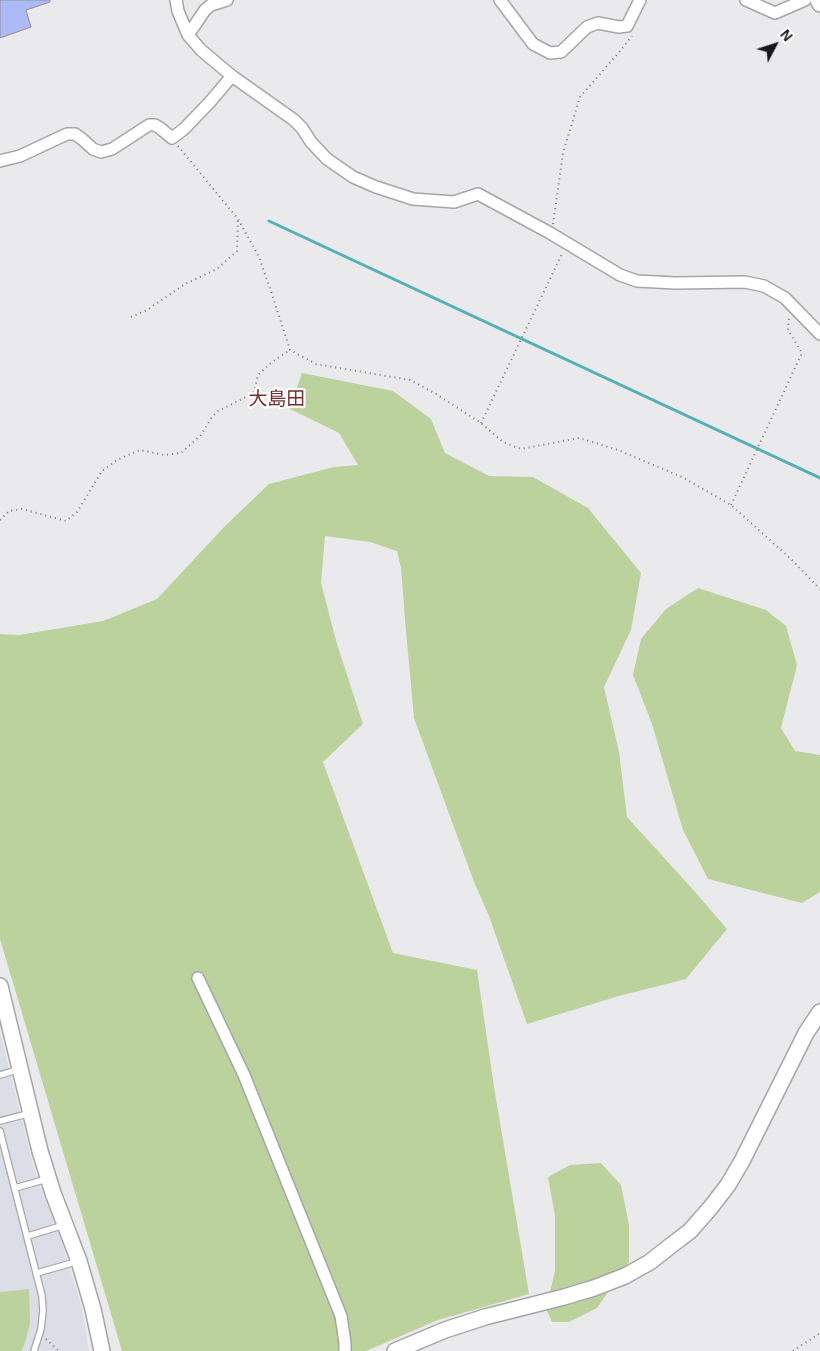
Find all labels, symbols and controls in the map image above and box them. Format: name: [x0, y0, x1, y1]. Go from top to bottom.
north arrow: [750, 20, 800, 70]
text: N: [777, 26, 796, 44]
district label: 大島田: [249, 389, 305, 411]

